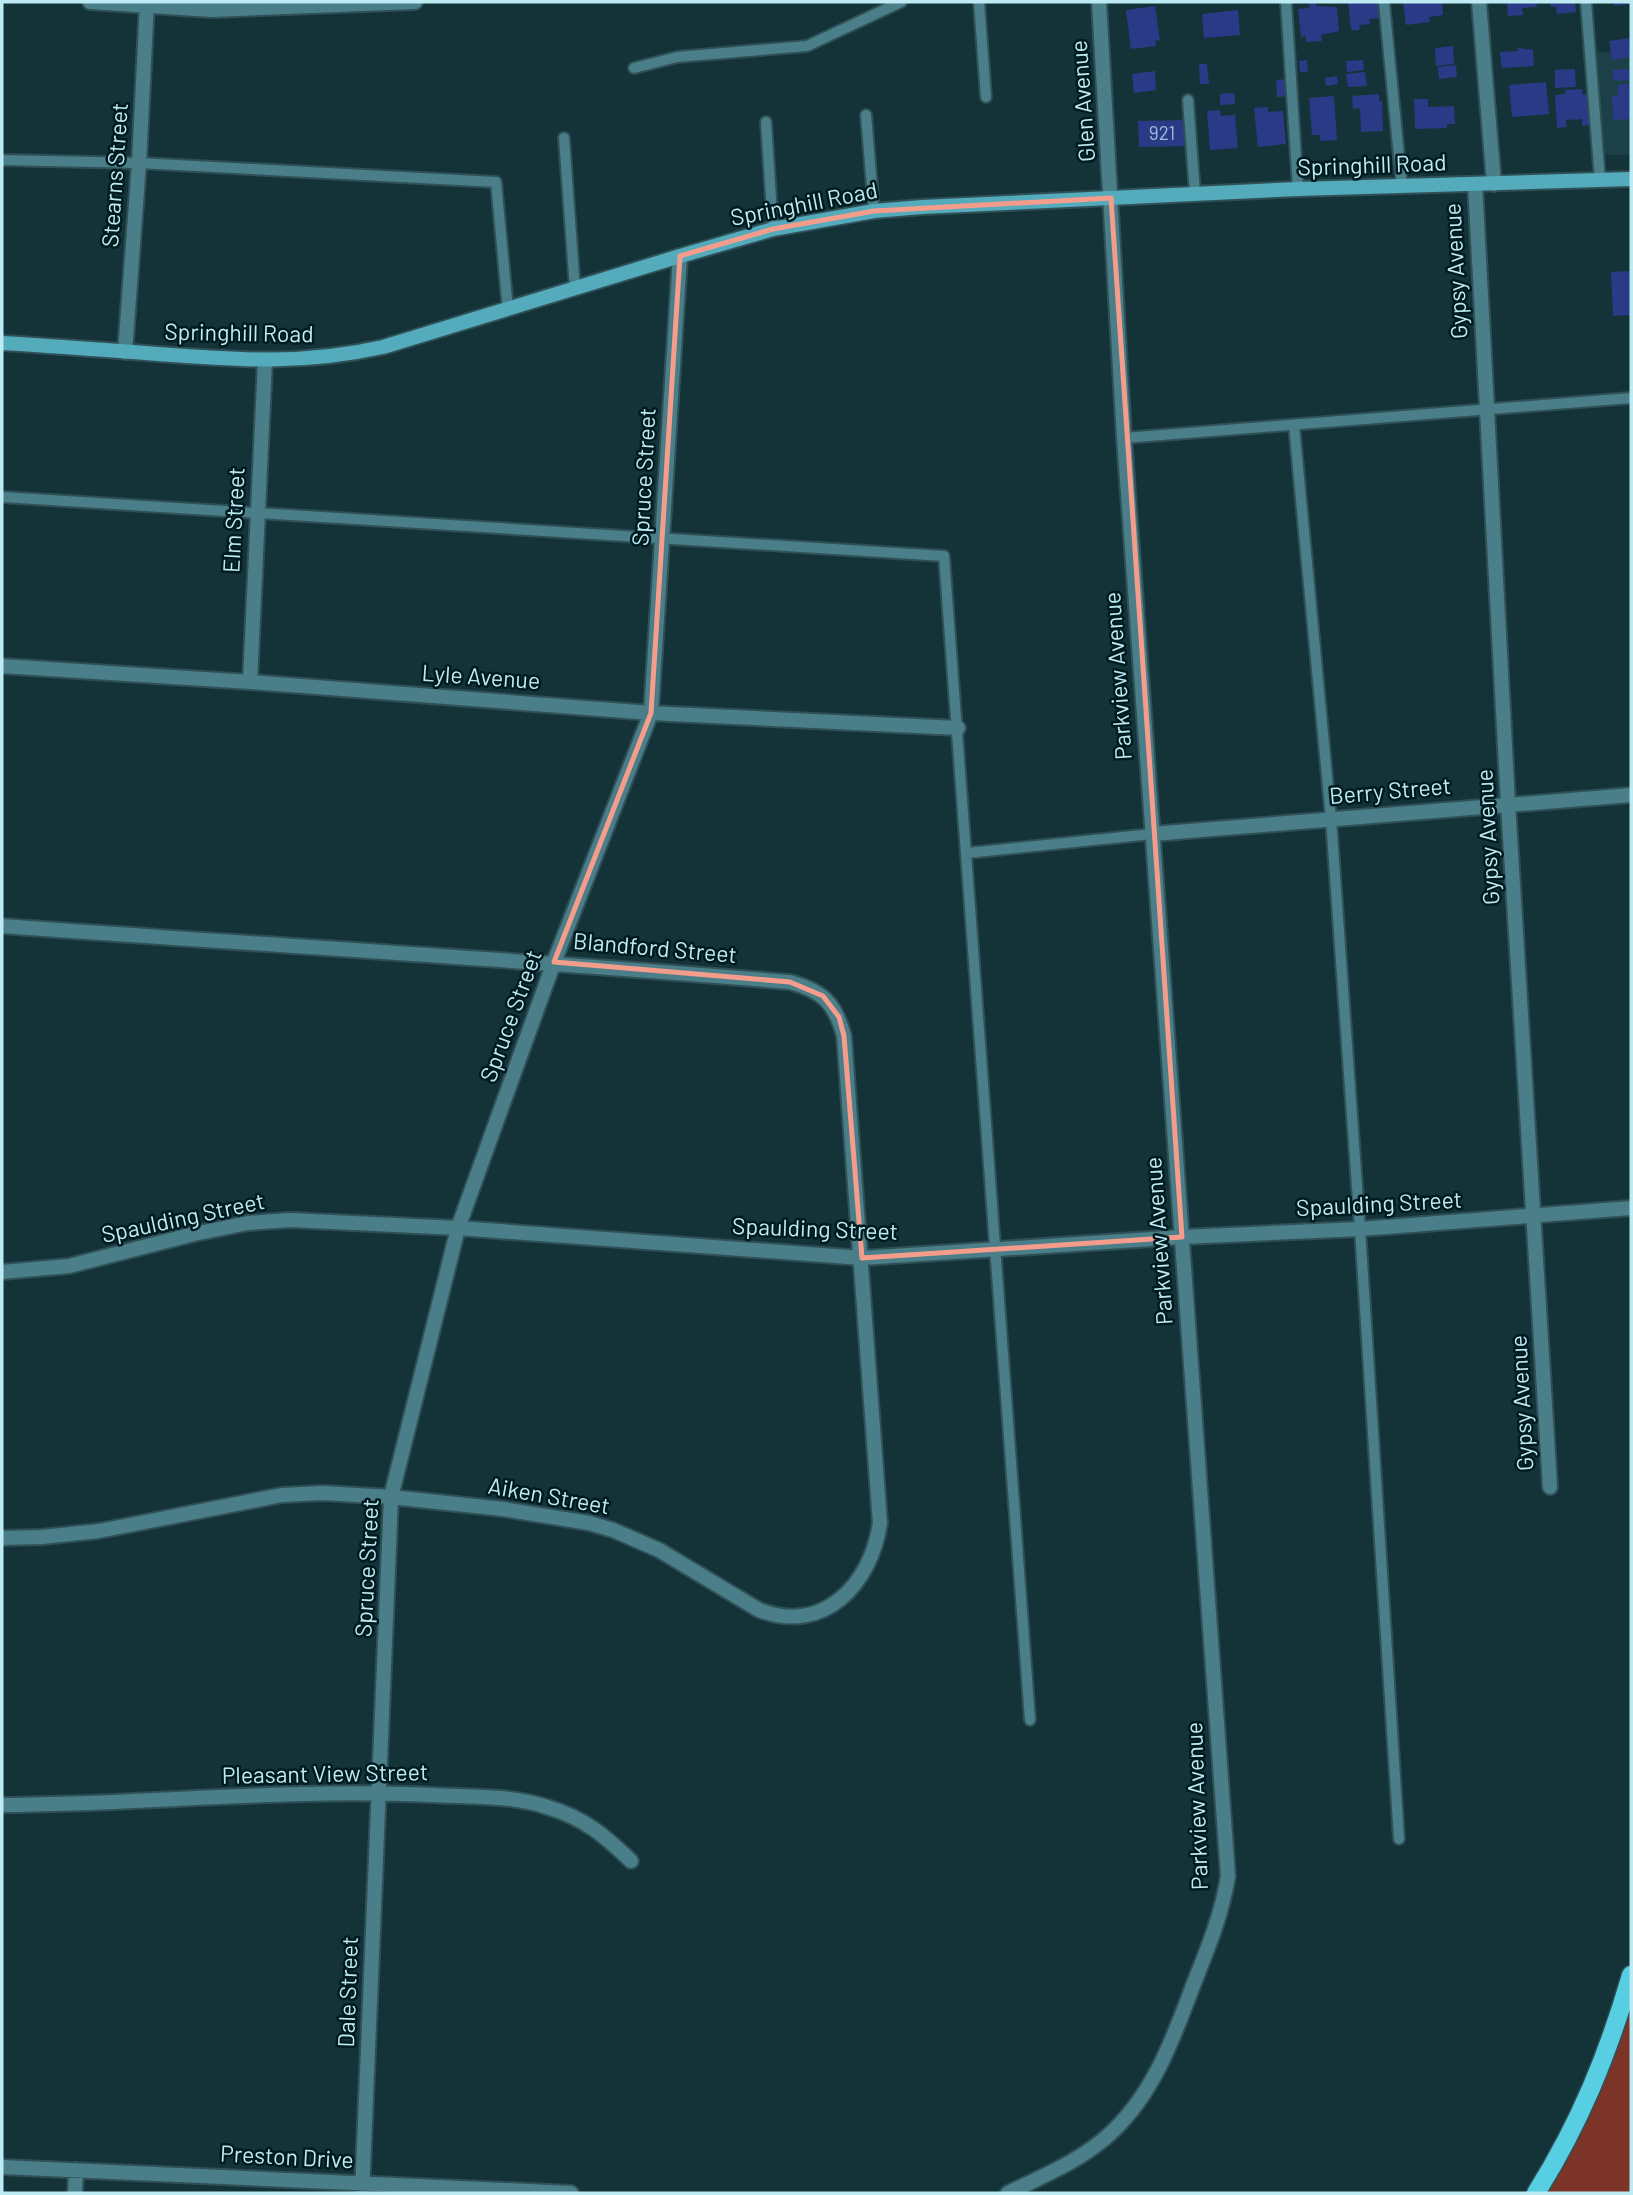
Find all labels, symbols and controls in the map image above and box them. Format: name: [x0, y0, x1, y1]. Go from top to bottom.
street label: Glen Avenue: [1064, 39, 1100, 163]
street label: Stearns Street: [95, 102, 133, 248]
house number: 921: [1149, 121, 1175, 144]
street label: Springhill Road: [1297, 147, 1447, 181]
street label: Springhill Road: [728, 175, 880, 231]
street label: Gypsy Avenue: [1437, 202, 1473, 340]
street label: Springhill Road: [164, 317, 314, 347]
street label: Spruce Street: [625, 407, 661, 547]
street label: Elm Street: [216, 466, 250, 573]
street label: Parkview Avenue: [1097, 591, 1137, 761]
street label: Lyle Avenue: [421, 658, 541, 694]
street label: Gypsy Avenue: [1469, 768, 1505, 906]
street label: Berry Street: [1328, 771, 1452, 809]
street label: Blandford Street: [572, 926, 738, 968]
street label: Spruce Street: [473, 946, 547, 1085]
street label: Parkview Avenue: [1138, 1156, 1178, 1326]
street label: Spaulding Street: [1295, 1185, 1463, 1221]
street label: Spaulding Street: [99, 1186, 267, 1248]
street label: Spaulding Street: [732, 1211, 898, 1245]
street label: Gypsy Avenue: [1503, 1334, 1539, 1472]
street label: Aiken Street: [486, 1471, 612, 1519]
street label: Spruce Street: [348, 1498, 384, 1638]
street label: Parkview Avenue: [1179, 1721, 1213, 1891]
street label: Pleasant View Street: [222, 1757, 428, 1789]
street label: Dale Street: [331, 1936, 363, 2048]
street label: Preston Drive: [220, 2139, 355, 2173]

